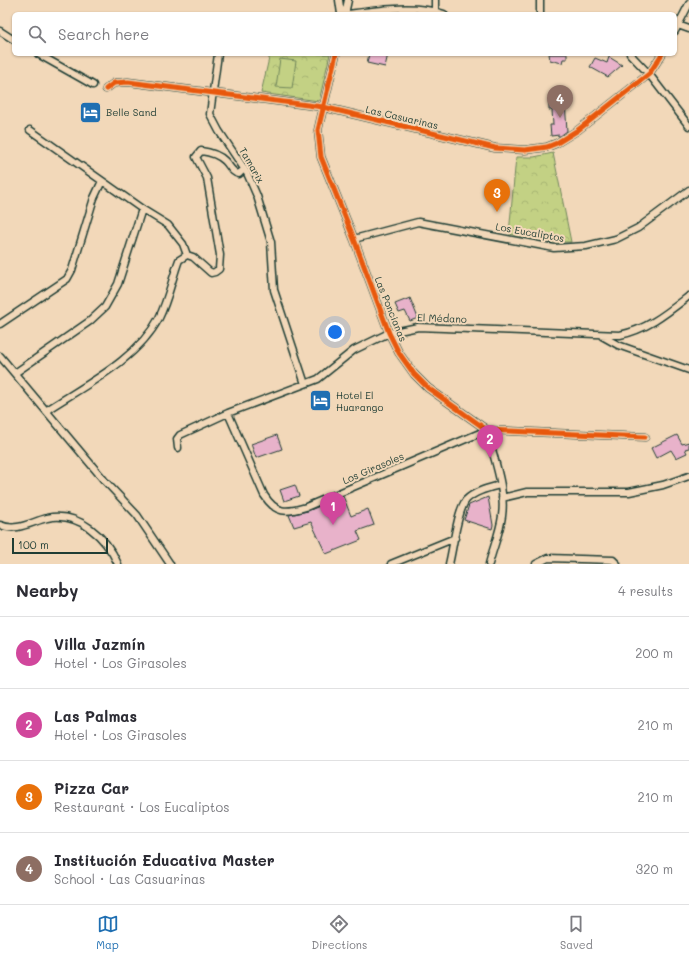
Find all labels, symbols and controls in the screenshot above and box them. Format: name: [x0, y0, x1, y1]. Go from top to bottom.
search box: [12, 12, 677, 56]
icon: search: [26, 23, 48, 45]
text: Search here: [58, 24, 149, 44]
pin: 4: [547, 85, 573, 118]
hotel icon: Belle Sand: [78, 99, 104, 125]
street label: Las Casuarinas: [364, 102, 440, 132]
place label: Belle Sand: [106, 105, 157, 119]
street label: Tamarix: [236, 145, 268, 185]
pin: 3: [484, 179, 510, 212]
street label: Los Eucaliptos: [495, 219, 566, 245]
street label: Las Poncianas: [372, 274, 410, 344]
street label: El Médano: [417, 310, 467, 326]
your location: [325, 322, 345, 342]
hotel icon: Hotel El Huarango: [308, 388, 334, 414]
place label: Hotel El Huarango: [336, 388, 383, 414]
pin: 2: [477, 425, 503, 458]
street label: Los Girasoles: [340, 449, 406, 487]
pin: 1: [320, 492, 346, 525]
scale bar: [12, 536, 108, 555]
text: 100 m: [18, 537, 49, 552]
text: Nearby: [16, 579, 78, 601]
text: 4 results: [618, 582, 673, 599]
text: Villa Jazmín: [54, 634, 145, 654]
text: 1: [26, 644, 32, 661]
text: 200 m: [635, 644, 673, 661]
text: Hotel · Los Girasoles: [54, 654, 187, 671]
text: Las Palmas: [54, 706, 137, 726]
text: 2: [25, 716, 33, 733]
text: 210 m: [637, 716, 673, 733]
text: Hotel · Los Girasoles: [54, 726, 187, 743]
text: Pizza Car: [54, 778, 129, 798]
text: 3: [25, 788, 33, 805]
text: 210 m: [637, 788, 673, 805]
text: Restaurant · Los Eucaliptos: [54, 798, 230, 815]
text: Institución Educativa Master: [54, 850, 275, 870]
text: 4: [25, 860, 33, 877]
text: 320 m: [636, 860, 673, 877]
text: School · Las Casuarinas: [54, 870, 205, 887]
tab: Map: [96, 913, 119, 952]
tab: Directions: [311, 913, 367, 952]
tab: Saved: [560, 913, 593, 952]

